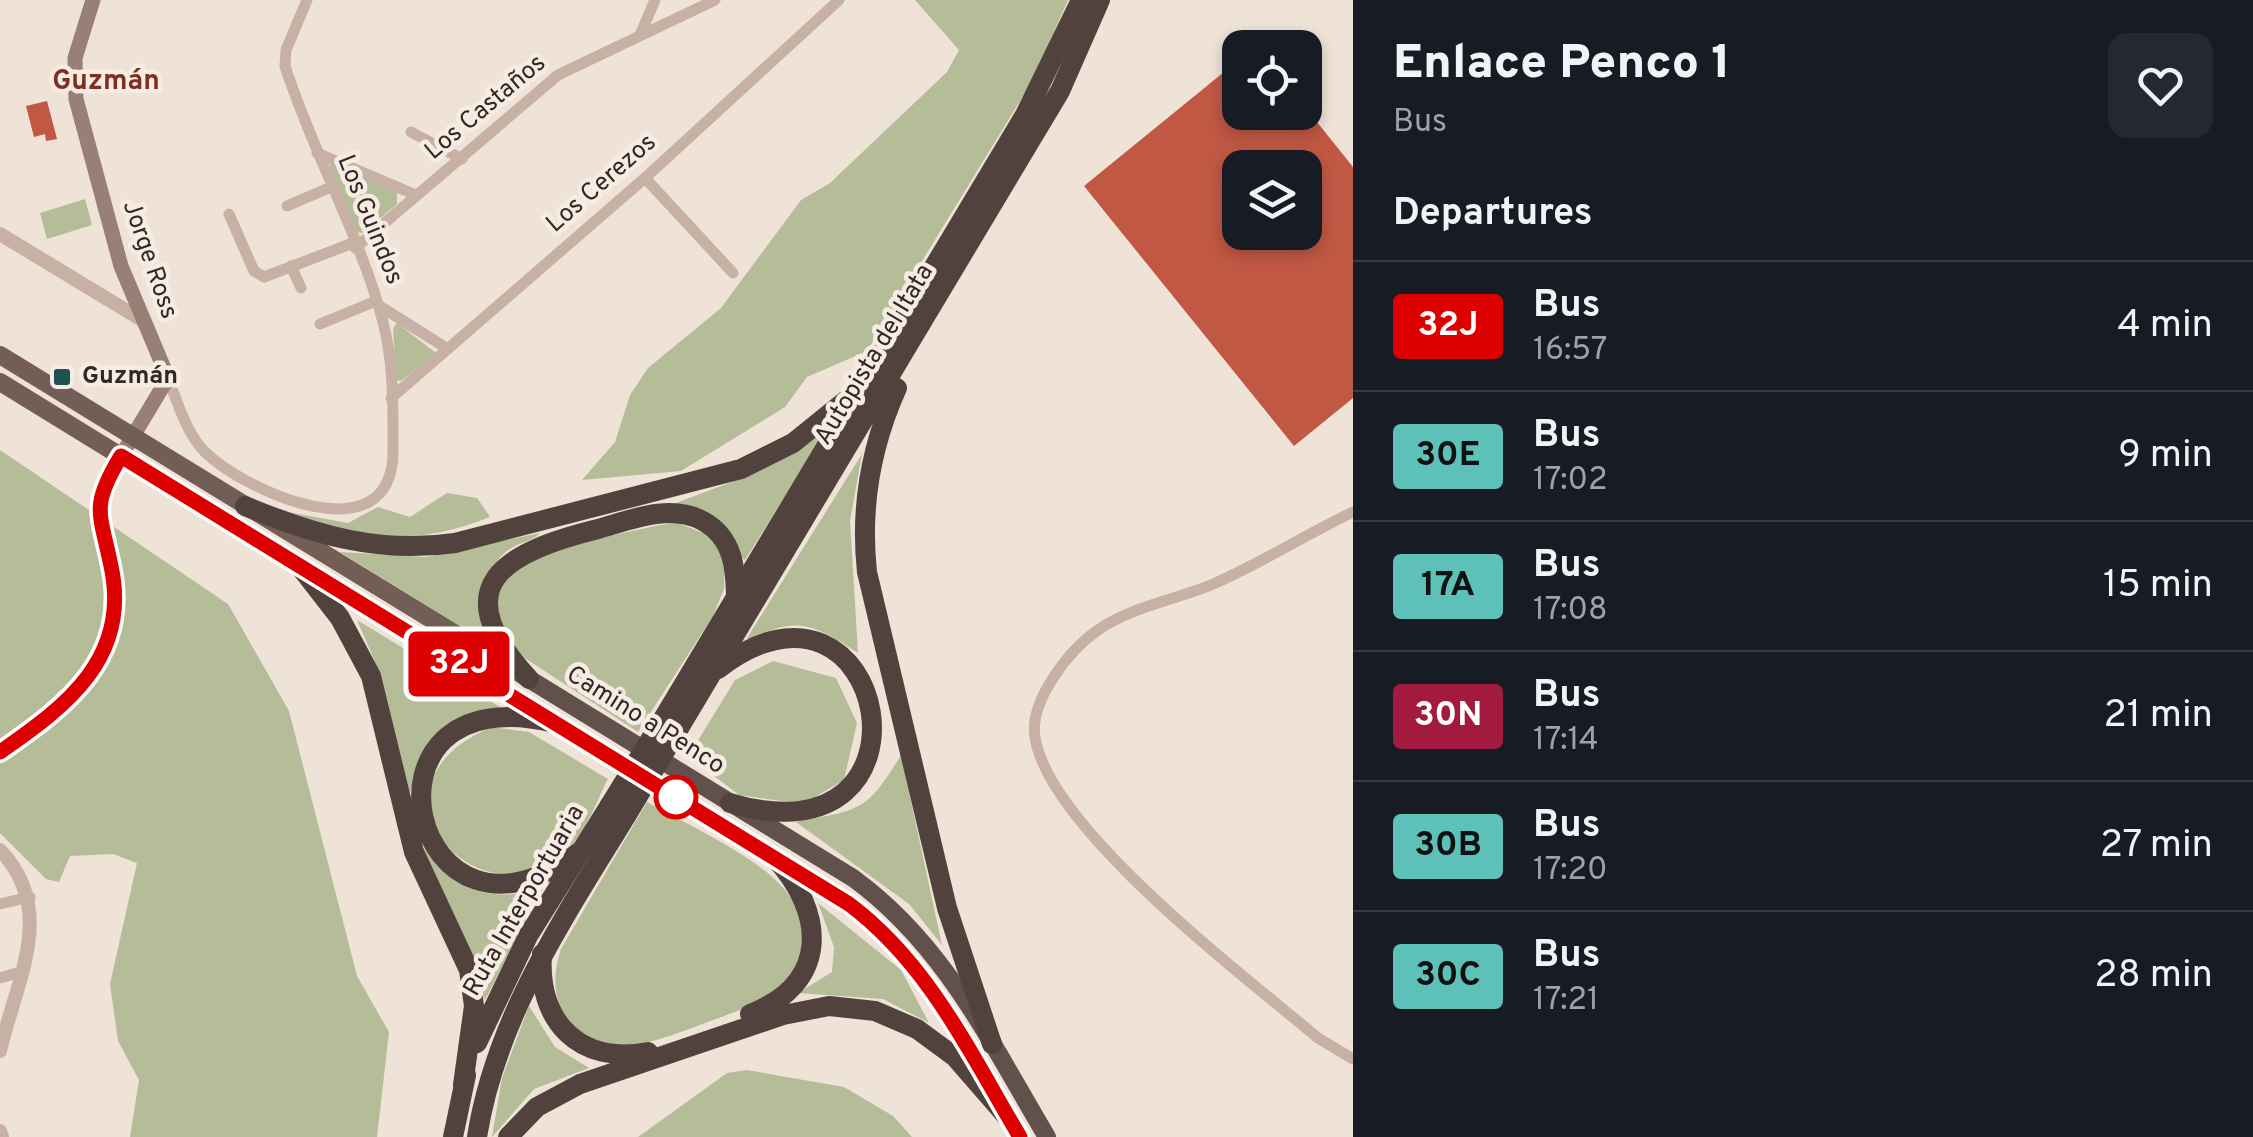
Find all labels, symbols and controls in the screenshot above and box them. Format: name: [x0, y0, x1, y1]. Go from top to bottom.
map controls: [1222, 30, 1322, 250]
button: locate: [1222, 30, 1322, 130]
button: heart: [2108, 33, 2213, 138]
text: Enlace Penco 1: [1393, 35, 1731, 95]
street label: Los Castaños: [419, 48, 553, 168]
district label: Guzmán: [52, 64, 160, 100]
text: Bus: [1393, 103, 1447, 143]
street label: Los Cerezos: [540, 128, 664, 240]
button: layers: [1222, 150, 1322, 250]
street label: Los Guindos: [329, 151, 409, 289]
text: Departures: [1393, 190, 1593, 239]
street label: Jorge Ross: [114, 197, 184, 323]
street label: Autopista del Itata: [808, 259, 942, 451]
text: Bus: [1533, 282, 1600, 331]
text: 4 min: [2117, 302, 2213, 351]
text: 32J: [1417, 304, 1479, 348]
text: 16:57: [1533, 331, 1608, 371]
place label: Guzmán: [82, 361, 178, 393]
marker: Guzmán: [51, 366, 73, 388]
text: Bus: [1533, 412, 1600, 461]
text: 9 min: [2118, 432, 2213, 481]
text: 30E: [1415, 434, 1481, 478]
text: 17:02: [1533, 461, 1608, 501]
text: Bus: [1533, 542, 1600, 591]
text: 15 min: [2103, 562, 2213, 611]
text: 17A: [1421, 564, 1475, 608]
text: 17:08: [1533, 591, 1608, 631]
line badge: 32J: [402, 632, 516, 696]
text: 32J: [428, 642, 490, 686]
street label: Camino a Penco: [560, 659, 730, 783]
text: Bus: [1533, 672, 1600, 721]
text: 21 min: [2103, 692, 2213, 741]
text: 30N: [1414, 694, 1482, 738]
text: 17:14: [1533, 721, 1599, 761]
unlabelled marker: [655, 776, 697, 818]
street label: Ruta Interportuaria: [457, 800, 593, 1002]
text: Bus: [1533, 802, 1600, 851]
text: 27 min: [2100, 822, 2213, 871]
text: 30B: [1414, 824, 1482, 868]
text: 17:20: [1533, 851, 1608, 891]
text: Bus: [1533, 932, 1600, 981]
text: 28 min: [2094, 952, 2213, 1001]
text: 30C: [1415, 954, 1481, 998]
text: 17:21: [1533, 981, 1599, 1021]

